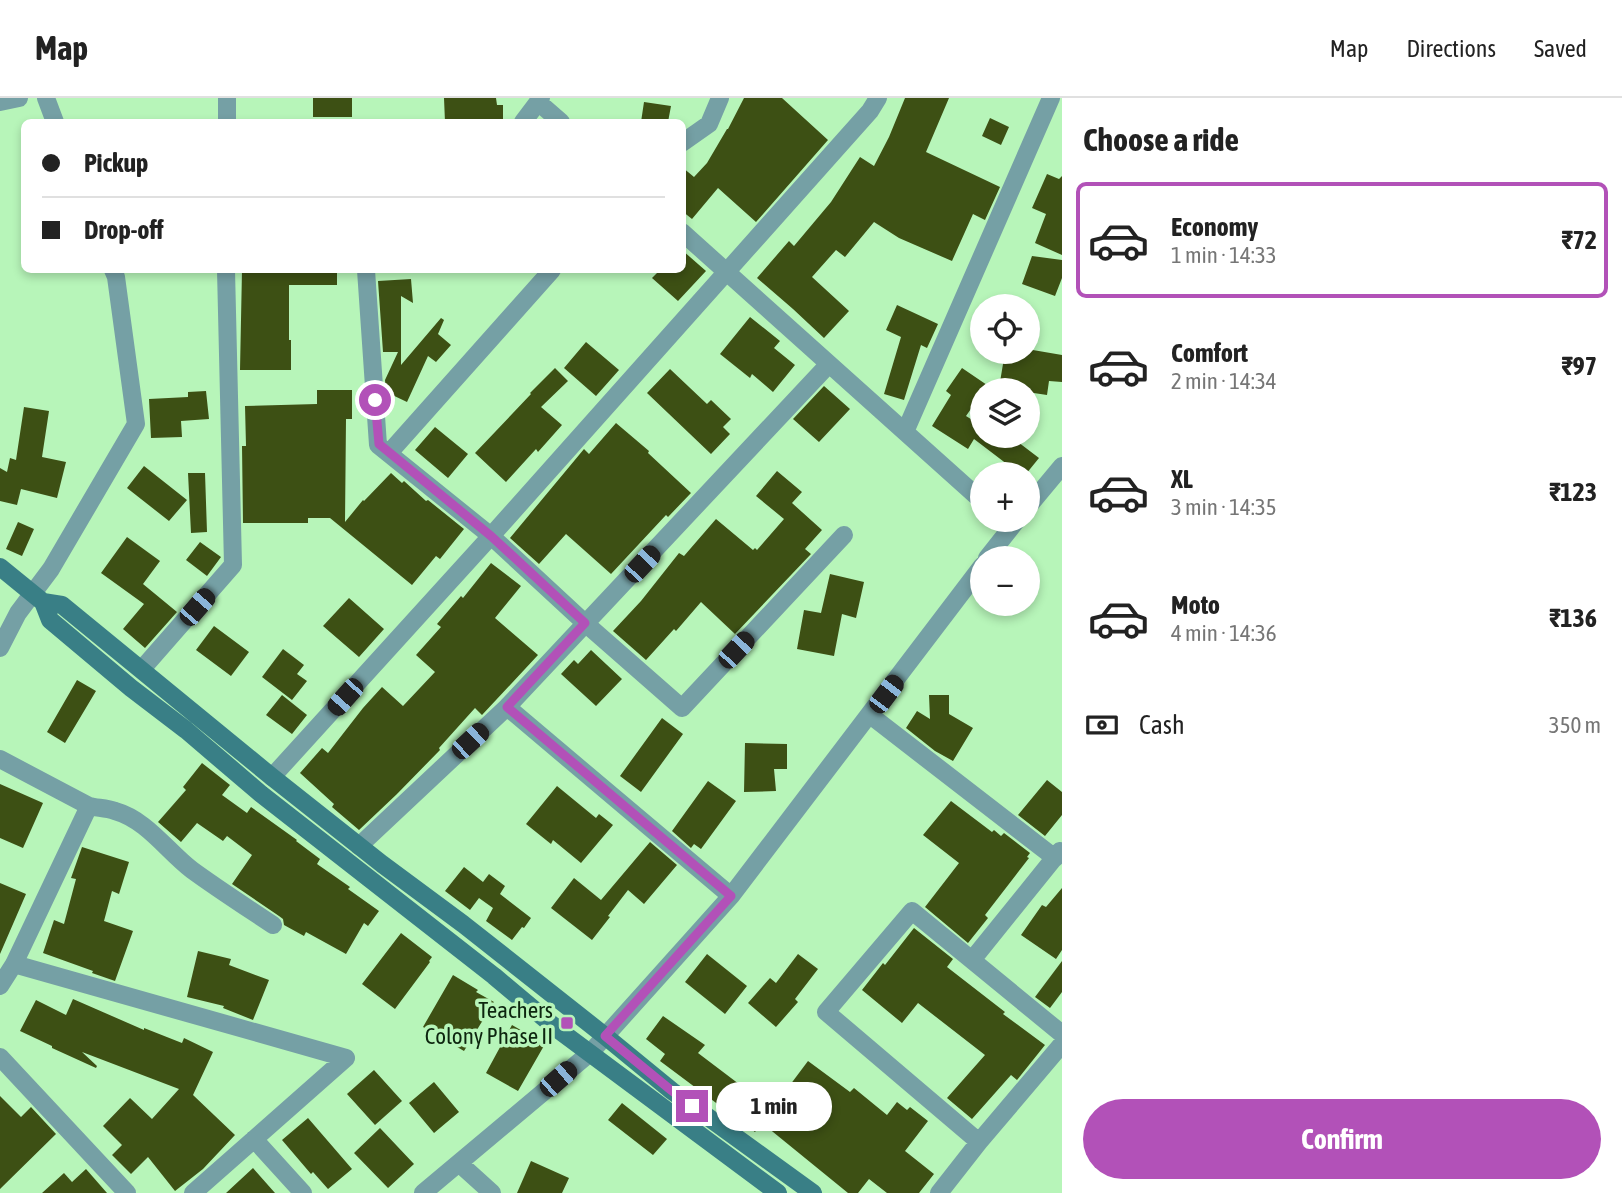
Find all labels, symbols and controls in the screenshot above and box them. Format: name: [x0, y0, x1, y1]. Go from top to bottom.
text: Map: [35, 29, 88, 67]
text: Map: [1330, 35, 1368, 62]
text: Directions: [1406, 35, 1496, 62]
text: Saved: [1534, 35, 1587, 62]
text: Choose a ride: [1083, 121, 1239, 158]
text: Pickup: [84, 148, 148, 178]
icon: car: [1087, 209, 1150, 272]
text: Economy: [1171, 212, 1258, 242]
text: Drop-off: [84, 215, 164, 245]
text: ₹72: [1561, 225, 1597, 255]
text: 1 min · 14:33: [1171, 242, 1277, 268]
map controls: [970, 294, 1040, 616]
button: locate: [970, 294, 1040, 364]
icon: car: [1087, 335, 1150, 398]
text: Comfort: [1171, 338, 1248, 368]
text: ₹97: [1561, 351, 1597, 381]
text: 2 min · 14:34: [1171, 368, 1277, 394]
button: layers: [970, 378, 1040, 448]
route start: [359, 384, 391, 416]
icon: car: [1087, 461, 1150, 524]
button: +: [970, 462, 1040, 532]
text: XL: [1171, 464, 1193, 494]
text: ₹123: [1549, 477, 1597, 507]
text: 3 min · 14:35: [1171, 494, 1277, 520]
car: [620, 541, 665, 587]
button: −: [970, 546, 1040, 616]
car: [176, 584, 219, 630]
icon: car: [1087, 587, 1150, 650]
text: Moto: [1171, 590, 1220, 620]
text: ₹136: [1549, 603, 1597, 633]
text: 4 min · 14:36: [1171, 620, 1277, 646]
car: [714, 627, 759, 673]
car: [865, 671, 908, 717]
car: [324, 674, 367, 720]
icon: cash: [1083, 706, 1121, 744]
text: Cash: [1139, 710, 1185, 740]
text: 350 m: [1549, 712, 1601, 738]
car: [448, 719, 493, 763]
place label: Teachers Colony Phase II: [425, 997, 553, 1049]
marker: Teachers Colony Phase II: [559, 1015, 575, 1031]
car: [536, 1057, 581, 1101]
callout: 1 min: [716, 1082, 832, 1130]
route end: [676, 1090, 708, 1122]
text: 1 min: [751, 1093, 797, 1119]
button: Confirm: [1083, 1099, 1601, 1179]

